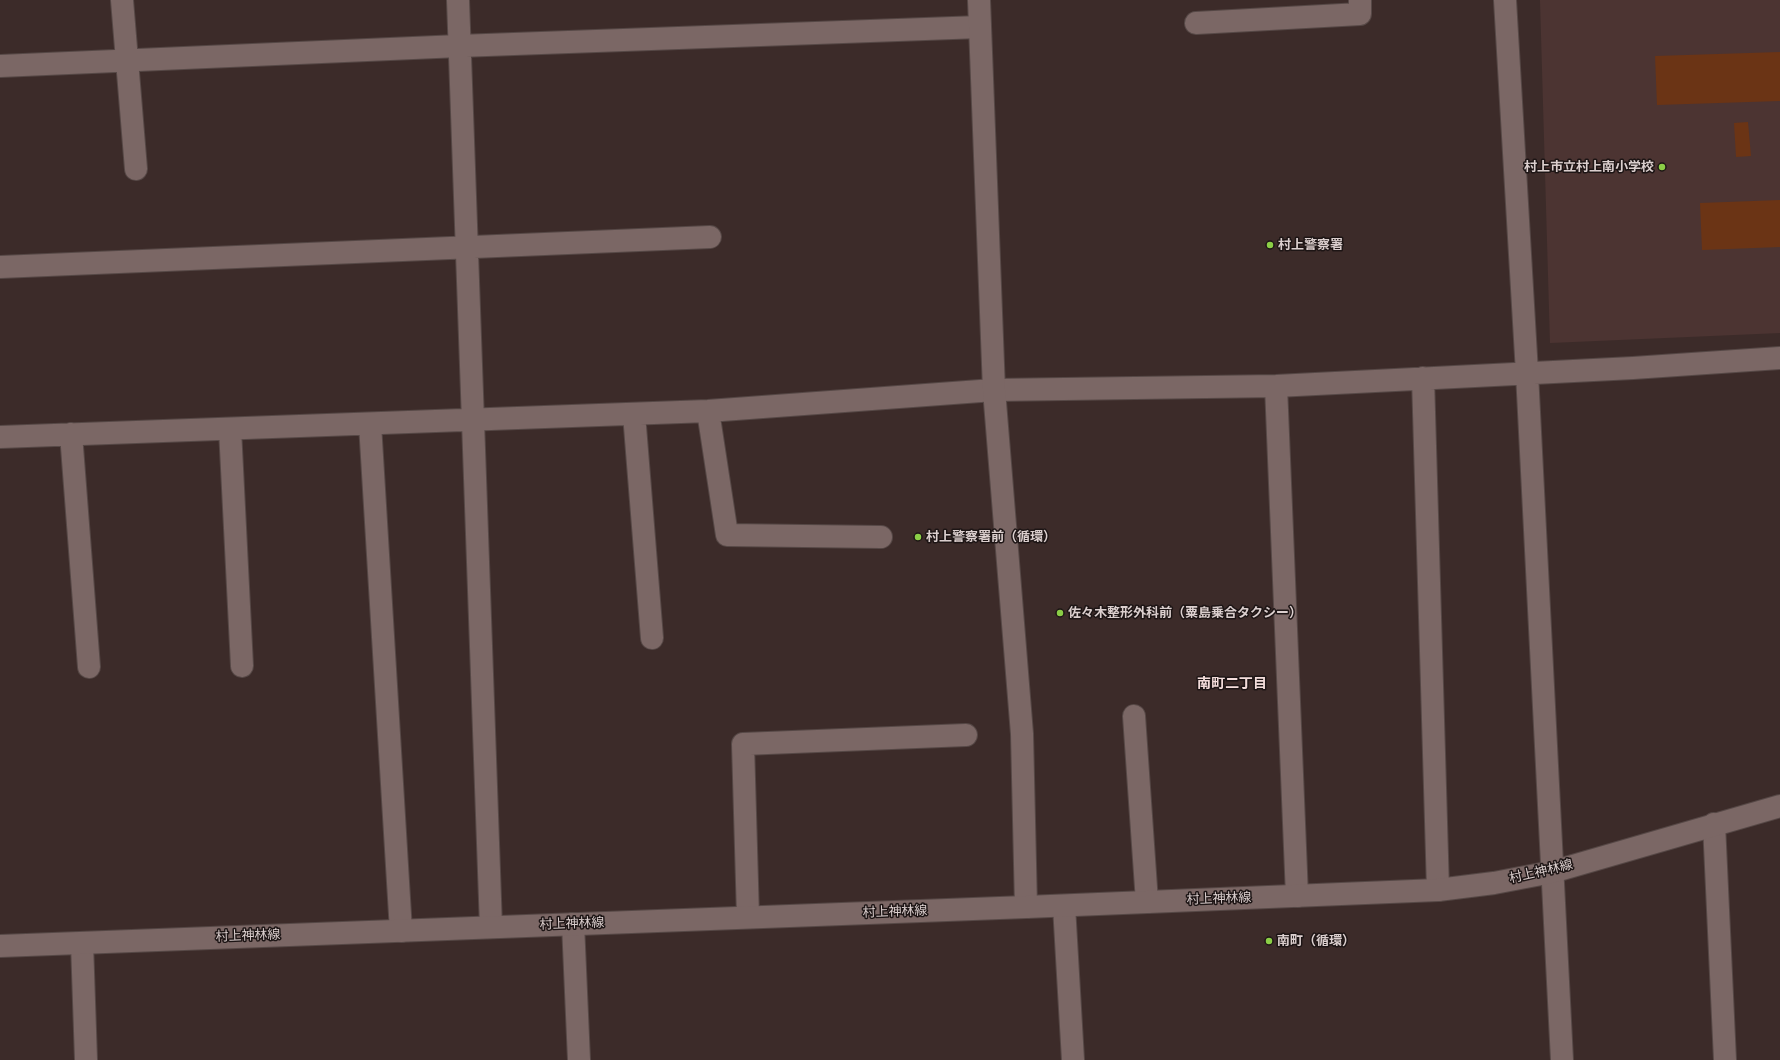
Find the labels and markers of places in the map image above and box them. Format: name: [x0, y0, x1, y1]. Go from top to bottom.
place label: 村上市立村上南小学校: [1524, 159, 1654, 175]
marker: 村上市立村上南小学校: [1657, 162, 1667, 172]
place label: 村上警察署: [1278, 237, 1343, 253]
marker: 村上警察署: [1265, 240, 1275, 250]
place label: 村上警察署前（循環）: [926, 529, 1056, 545]
marker: 村上警察署前（循環）: [913, 532, 923, 542]
place label: 佐々木整形外科前（粟島乗合タクシー）: [1068, 605, 1302, 621]
marker: 佐々木整形外科前（粟島乗合タクシー）: [1055, 608, 1065, 618]
place label: 南町（循環）: [1277, 933, 1355, 949]
marker: 南町（循環）: [1264, 936, 1274, 946]

